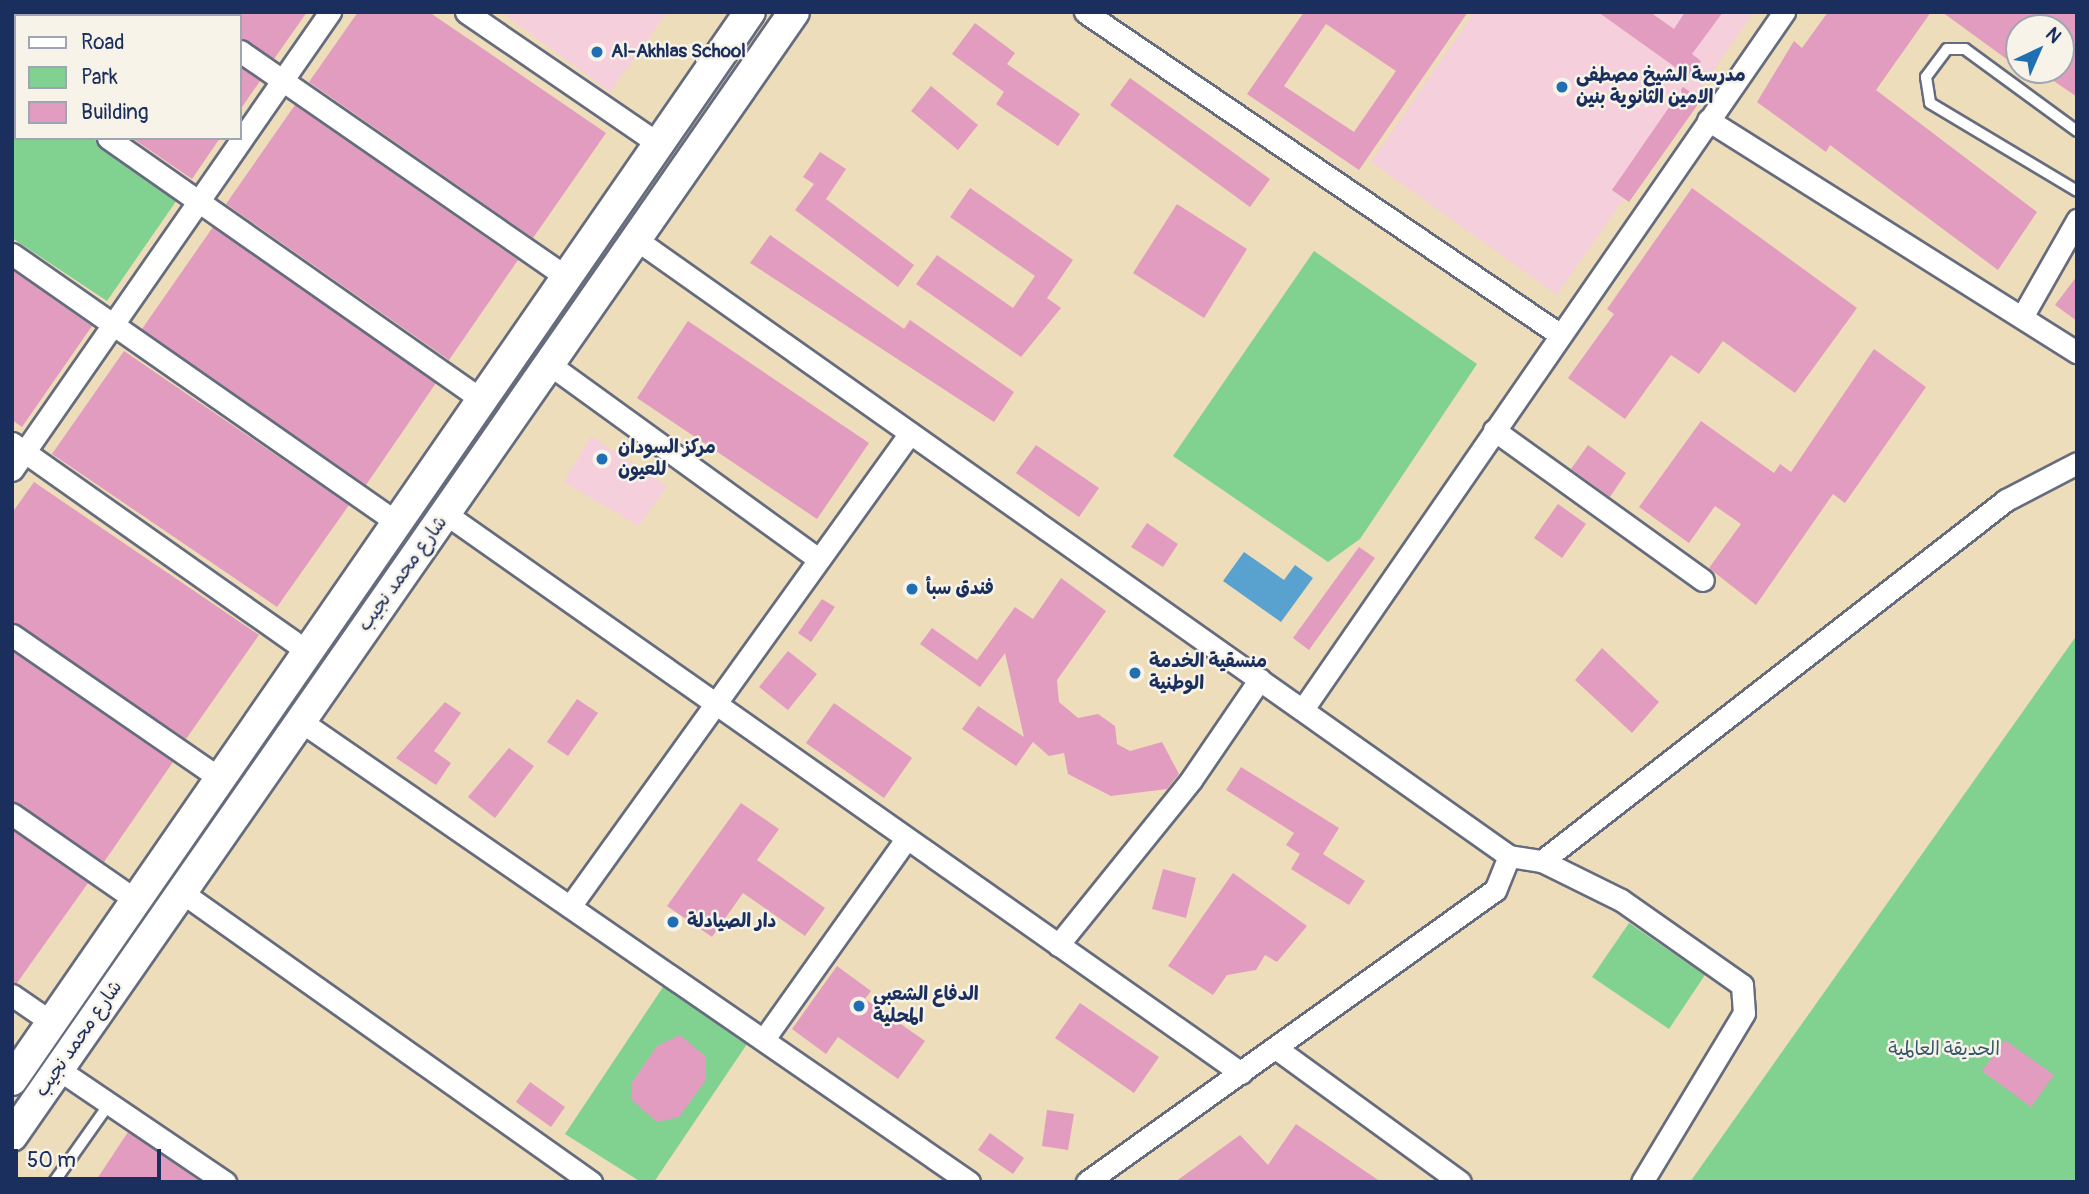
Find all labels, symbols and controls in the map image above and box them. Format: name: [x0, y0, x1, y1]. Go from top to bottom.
legend: [14, 14, 242, 140]
north arrow: [2005, 14, 2075, 84]
text: N: [2040, 22, 2066, 48]
text: Road: [81, 29, 125, 56]
place label: Al-Akhlas School: [611, 41, 746, 63]
marker: Al-Akhlas School: [589, 44, 605, 60]
text: Park: [81, 64, 118, 91]
place label: مدرسة الشيخ مصطفى الامين الثانوية بنين: [1576, 65, 1746, 109]
marker: مدرسة الشيخ مصطفى الامين الثانوية بنين: [1554, 79, 1570, 95]
text: Building: [81, 99, 148, 126]
place label: مركز السودان للعيون: [618, 437, 716, 481]
marker: مركز السودان للعيون: [592, 449, 612, 469]
street label: شارع محمد نجيب: [354, 512, 452, 636]
place label: فندق سبأ: [926, 578, 994, 600]
marker: فندق سبأ: [904, 581, 920, 597]
place label: منسقية الخدمة الوطنية: [1149, 651, 1267, 695]
marker: منسقية الخدمة الوطنية: [1127, 665, 1143, 681]
place label: دار الصيادلة: [687, 911, 776, 933]
marker: دار الصيادلة: [665, 914, 681, 930]
street label: شارع محمد نجيب: [30, 976, 128, 1102]
place label: الدفاع الشعبي المحلية: [873, 984, 979, 1028]
marker: الدفاع الشعبي المحلية: [851, 998, 867, 1014]
park label: الحديقة العالمية: [1888, 1039, 2000, 1061]
scale bar: [18, 1134, 164, 1178]
text: 50 m: [27, 1147, 76, 1174]

